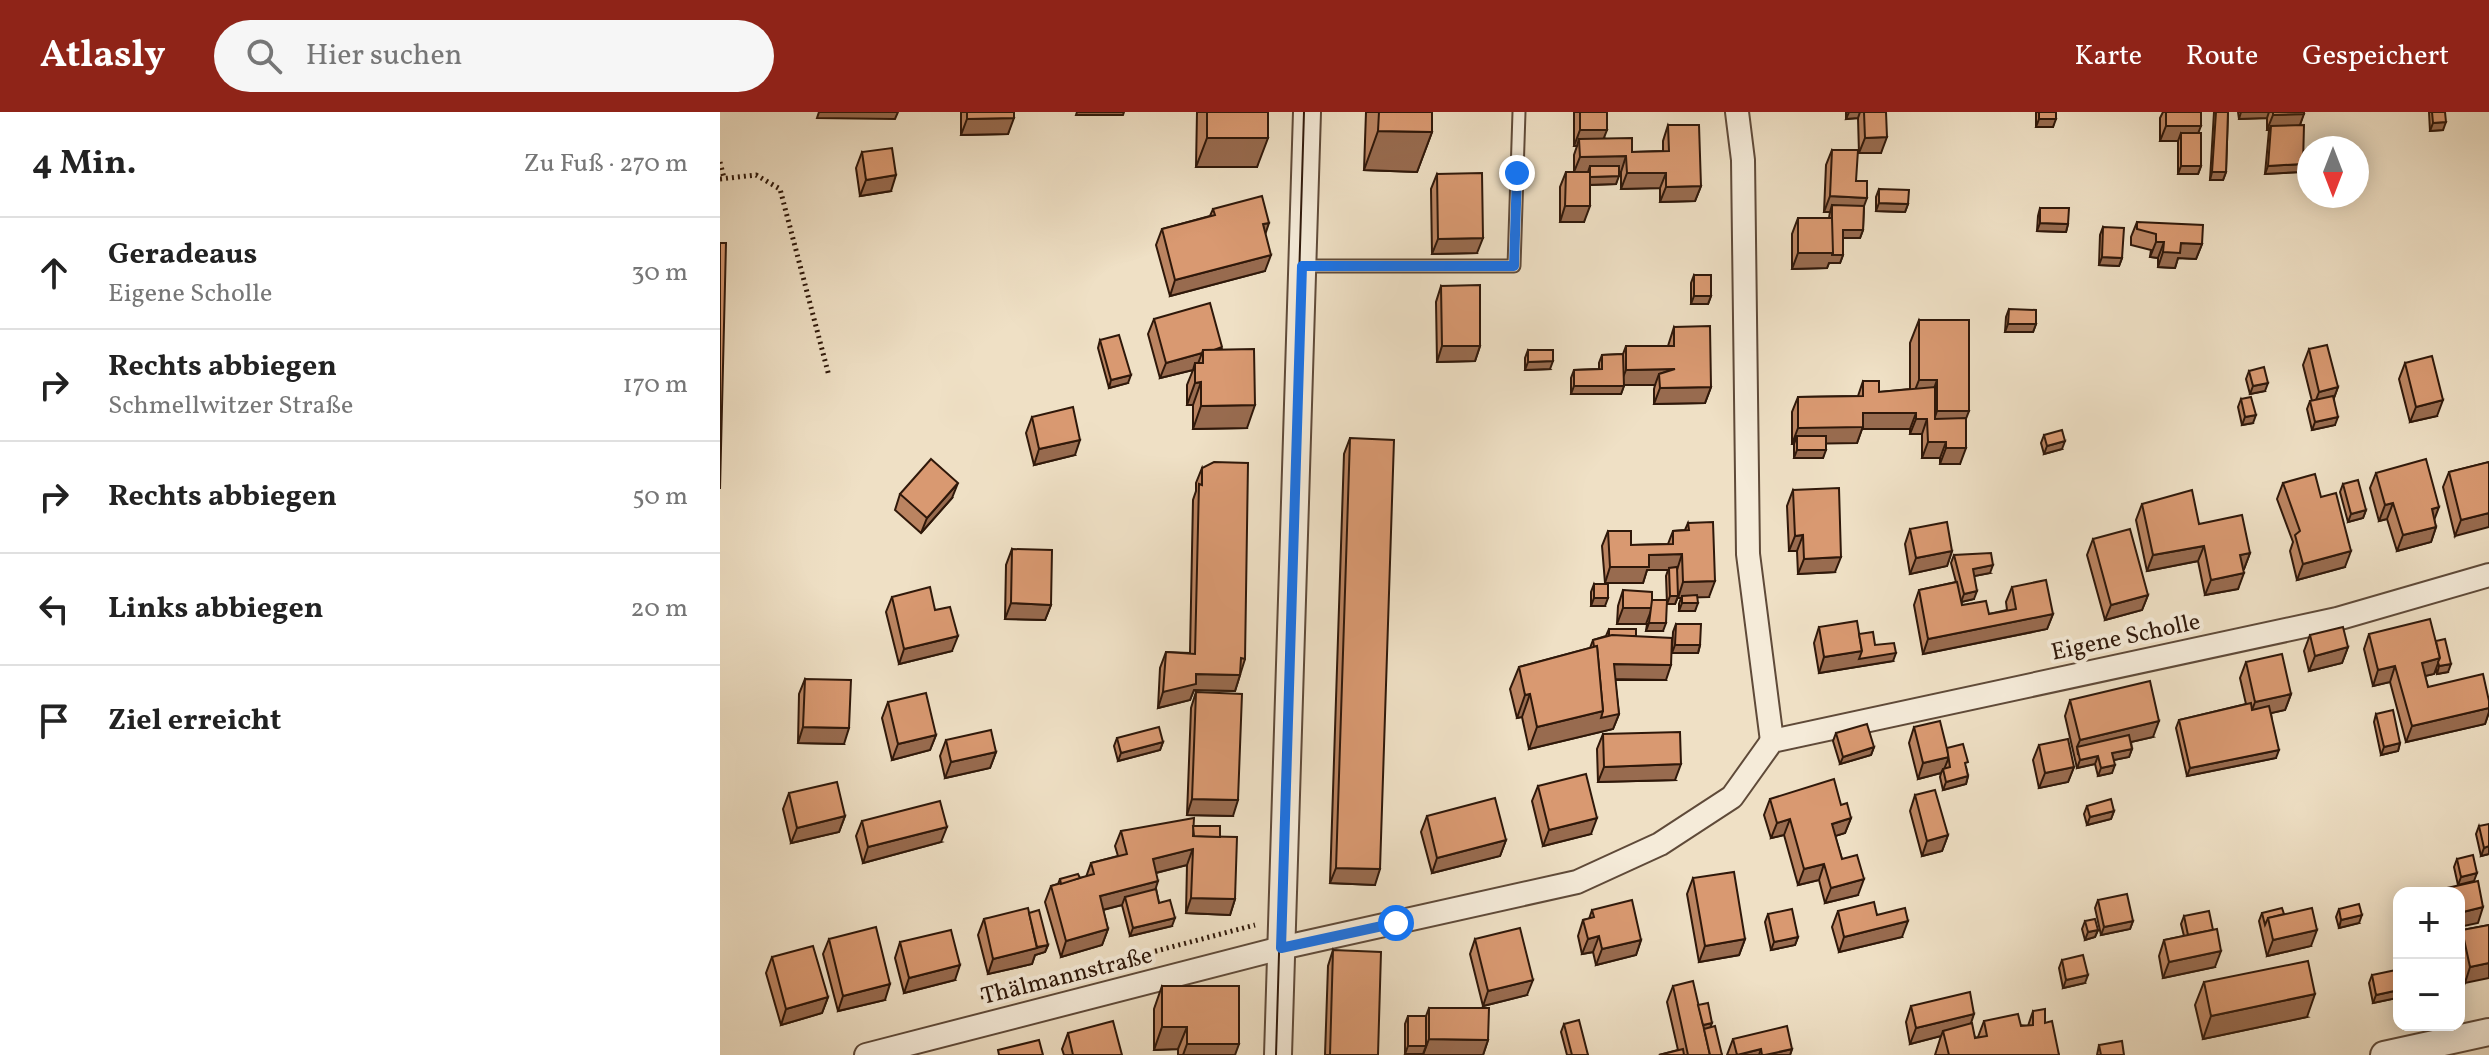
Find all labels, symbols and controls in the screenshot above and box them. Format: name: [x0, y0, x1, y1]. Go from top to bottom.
search box: [214, 20, 774, 92]
text: Atlasly: [40, 30, 166, 83]
icon: search: [242, 34, 286, 78]
text: Hier suchen: [306, 35, 463, 77]
text: Karte: [2075, 37, 2142, 76]
text: Route: [2186, 37, 2258, 76]
text: Gespeichert: [2302, 37, 2449, 76]
north arrow: [2297, 136, 2369, 208]
text: 4 Min.: [32, 141, 136, 188]
text: Zu Fuß · 270 m: [523, 146, 688, 182]
route end: [1499, 155, 1535, 191]
text: Geradeaus: [108, 234, 257, 276]
icon: ahead: [32, 251, 76, 295]
text: 30 m: [631, 255, 688, 291]
text: Eigene Scholle: [108, 276, 272, 312]
text: Rechts abbiegen: [108, 346, 337, 388]
icon: right: [32, 363, 76, 407]
text: 170 m: [623, 367, 688, 403]
text: Schmellwitzer Straße: [108, 388, 353, 424]
icon: right: [32, 475, 76, 519]
text: Rechts abbiegen: [108, 476, 337, 518]
text: 50 m: [632, 479, 688, 515]
icon: left: [32, 587, 76, 631]
text: Links abbiegen: [108, 588, 324, 630]
text: 20 m: [630, 591, 688, 627]
street label: Eigene Scholle: [2048, 606, 2204, 670]
icon: arrive: [32, 699, 76, 743]
text: Ziel erreicht: [108, 700, 281, 742]
map controls: [2393, 887, 2465, 1031]
button: +: [2393, 887, 2465, 959]
route start: [1378, 905, 1414, 941]
street label: Thälmannstraße: [978, 939, 1156, 1015]
button: −: [2393, 959, 2465, 1031]

